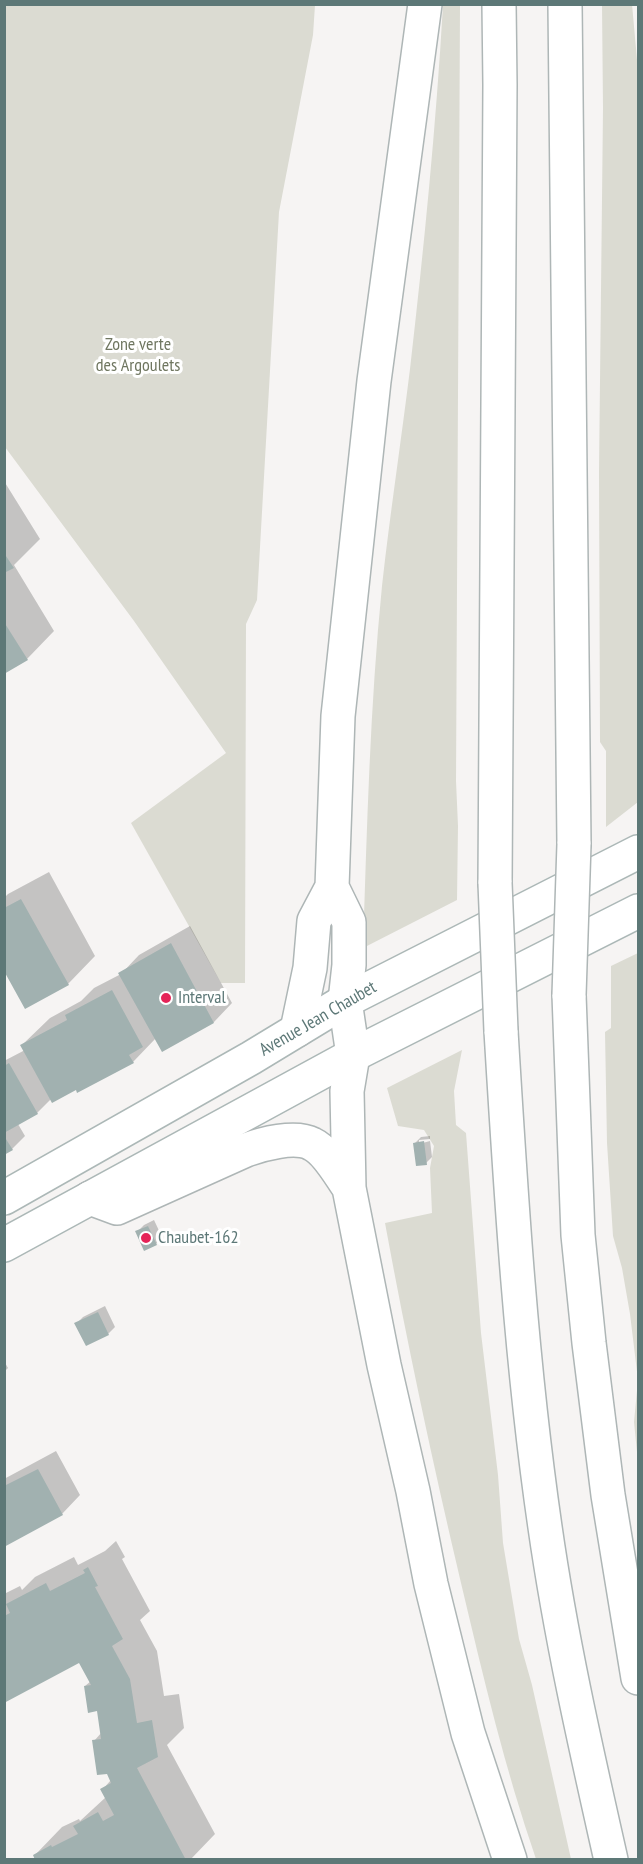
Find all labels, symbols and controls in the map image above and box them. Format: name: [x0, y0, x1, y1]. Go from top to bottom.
park label: Zone verte des Argoulets: [96, 334, 180, 376]
street label: Avenue Jean Chaubet: [256, 977, 380, 1061]
place label: Interval: [178, 987, 226, 1009]
marker: Interval: [159, 991, 173, 1005]
place label: Chaubet-162: [158, 1227, 238, 1249]
marker: Chaubet-162: [139, 1231, 153, 1245]

